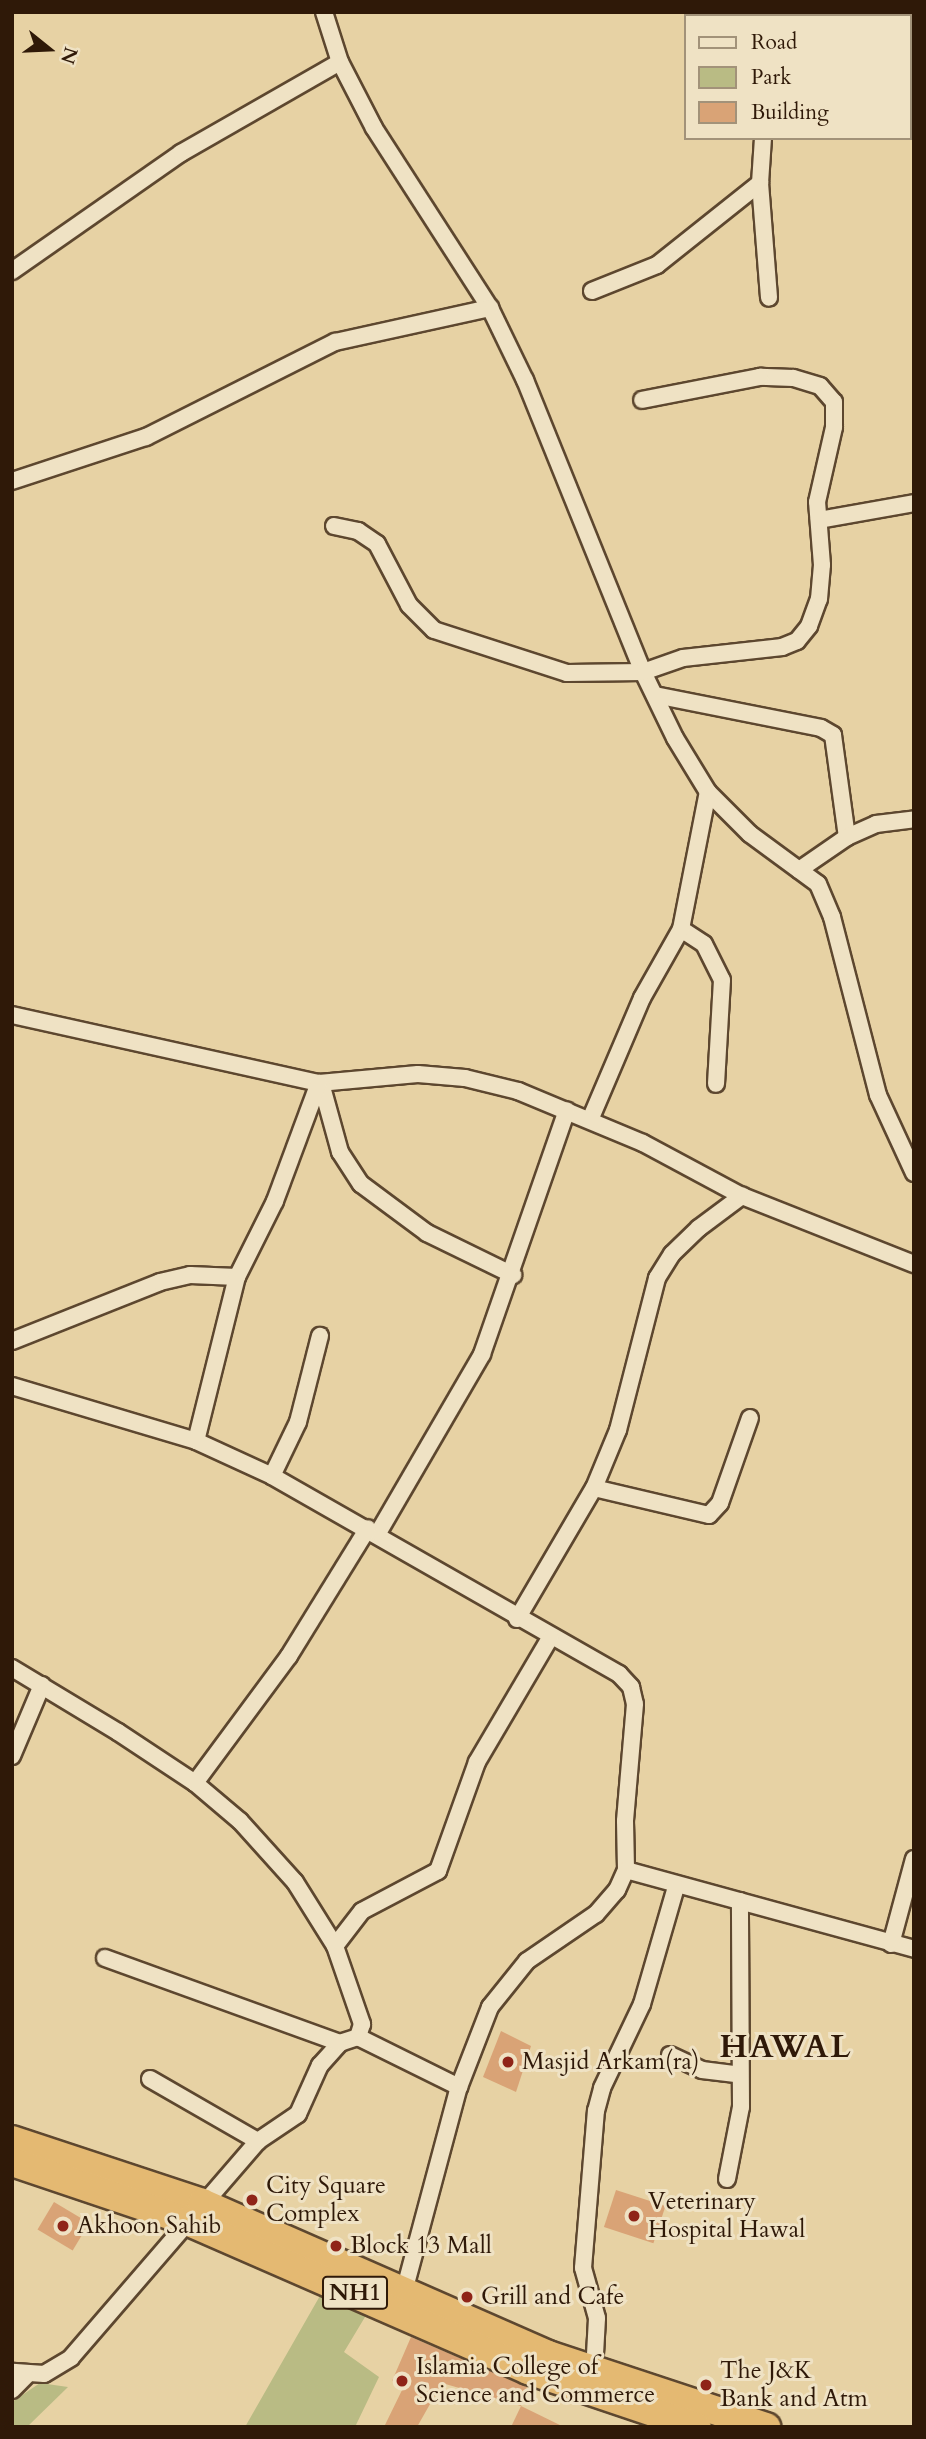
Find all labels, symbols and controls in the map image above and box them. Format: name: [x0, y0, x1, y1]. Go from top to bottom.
north arrow: [14, 14, 84, 84]
legend: [684, 14, 912, 140]
text: Road: [751, 28, 797, 57]
text: N: [54, 44, 84, 67]
text: Park: [751, 63, 791, 92]
text: Building: [751, 98, 829, 127]
district label: HAWAL: [720, 2028, 852, 2066]
place label: Masjid Arkam(ra): [522, 2048, 699, 2076]
marker: Masjid Arkam(ra): [500, 2054, 516, 2070]
place label: City Square Complex: [266, 2172, 386, 2228]
place label: Veterinary Hospital Hawal: [648, 2188, 805, 2244]
marker: City Square Complex: [244, 2192, 260, 2208]
marker: Veterinary Hospital Hawal: [626, 2208, 642, 2224]
place label: Akhoon Sahib: [77, 2212, 221, 2240]
marker: Akhoon Sahib: [55, 2218, 71, 2234]
place label: Block 13 Mall: [350, 2232, 492, 2260]
marker: Block 13 Mall: [328, 2238, 344, 2254]
road number: NH1: [322, 2274, 388, 2312]
place label: Grill and Cafe: [481, 2283, 624, 2311]
marker: Grill and Cafe: [459, 2289, 475, 2305]
place label: Islamia College of Science and Commerce: [416, 2353, 655, 2409]
place label: The J&K Bank and Atm: [720, 2357, 868, 2413]
marker: Islamia College of Science and Commerce: [394, 2373, 410, 2389]
marker: The J&K Bank and Atm: [698, 2377, 714, 2393]

